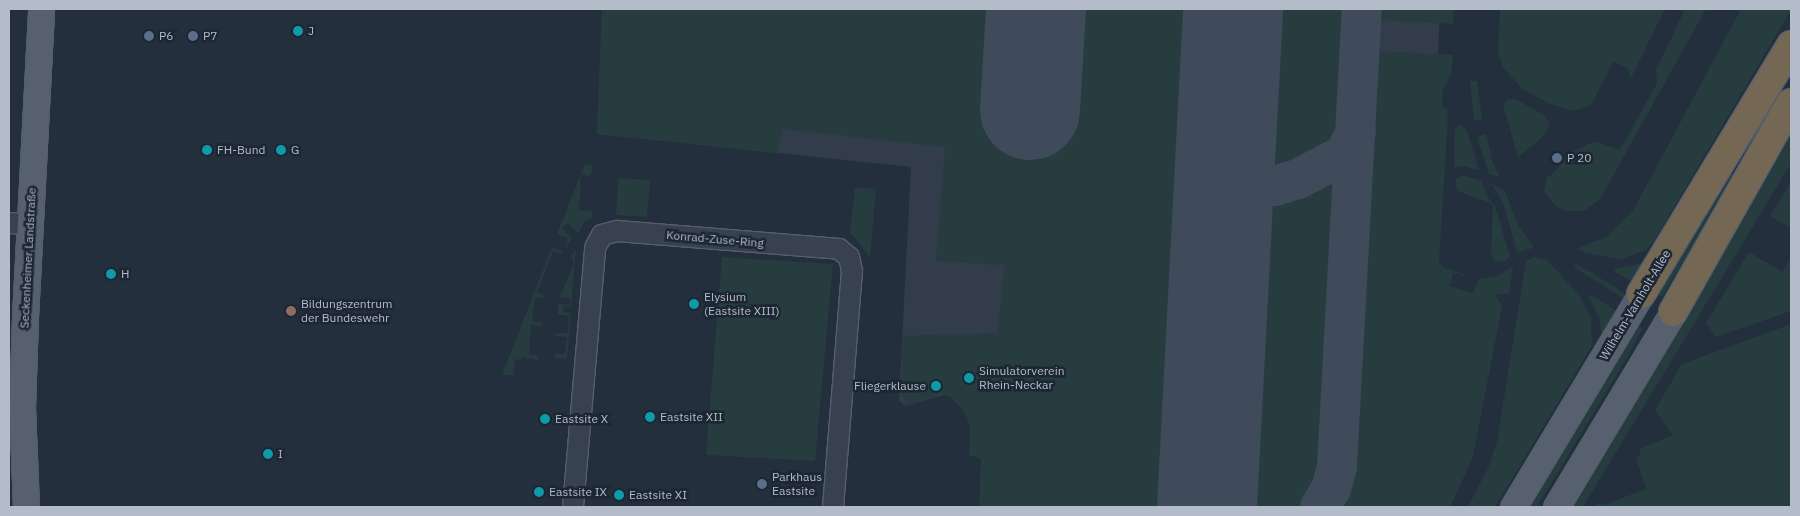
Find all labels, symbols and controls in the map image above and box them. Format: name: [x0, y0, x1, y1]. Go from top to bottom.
place label: J: [308, 24, 314, 38]
marker: J: [292, 25, 304, 37]
place label: P6: [159, 29, 173, 43]
place label: P7: [203, 29, 217, 43]
marker: P6: [143, 30, 155, 42]
marker: P7: [187, 30, 199, 42]
place label: FH-Bund: [217, 143, 265, 157]
place label: G: [291, 143, 299, 157]
marker: FH-Bund: [201, 144, 213, 156]
marker: G: [275, 144, 287, 156]
place label: P 20: [1567, 151, 1592, 165]
marker: P 20: [1551, 152, 1563, 164]
street label: Seckenheimer Landstraße: [17, 187, 39, 329]
street label: Konrad-Zuse-Ring: [666, 228, 764, 250]
street label: Wilhelm-Varnholt-Allee: [1596, 247, 1674, 363]
place label: H: [121, 267, 129, 281]
marker: H: [105, 268, 117, 280]
place label: Elysium (Eastsite XIII): [704, 290, 780, 318]
place label: Bildungszentrum der Bundeswehr: [301, 297, 393, 325]
marker: Elysium (Eastsite XIII): [688, 298, 700, 310]
marker: Bildungszentrum der Bundeswehr: [285, 305, 297, 317]
place label: Simulatorverein Rhein-Neckar: [979, 364, 1064, 392]
marker: Simulatorverein Rhein-Neckar: [963, 372, 975, 384]
place label: Fliegerklause: [854, 379, 926, 393]
marker: Fliegerklause: [930, 380, 942, 392]
place label: Eastsite XII: [660, 410, 723, 424]
marker: Eastsite XII: [644, 411, 656, 423]
place label: Eastsite X: [555, 412, 608, 426]
marker: Eastsite X: [539, 413, 551, 425]
place label: I: [278, 447, 283, 461]
marker: I: [262, 448, 274, 460]
place label: Parkhaus Eastsite: [772, 470, 822, 498]
marker: Parkhaus Eastsite: [756, 478, 768, 490]
place label: Eastsite IX: [549, 485, 607, 499]
marker: Eastsite IX: [533, 486, 545, 498]
place label: Eastsite XI: [629, 488, 687, 502]
marker: Eastsite XI: [613, 489, 625, 501]

